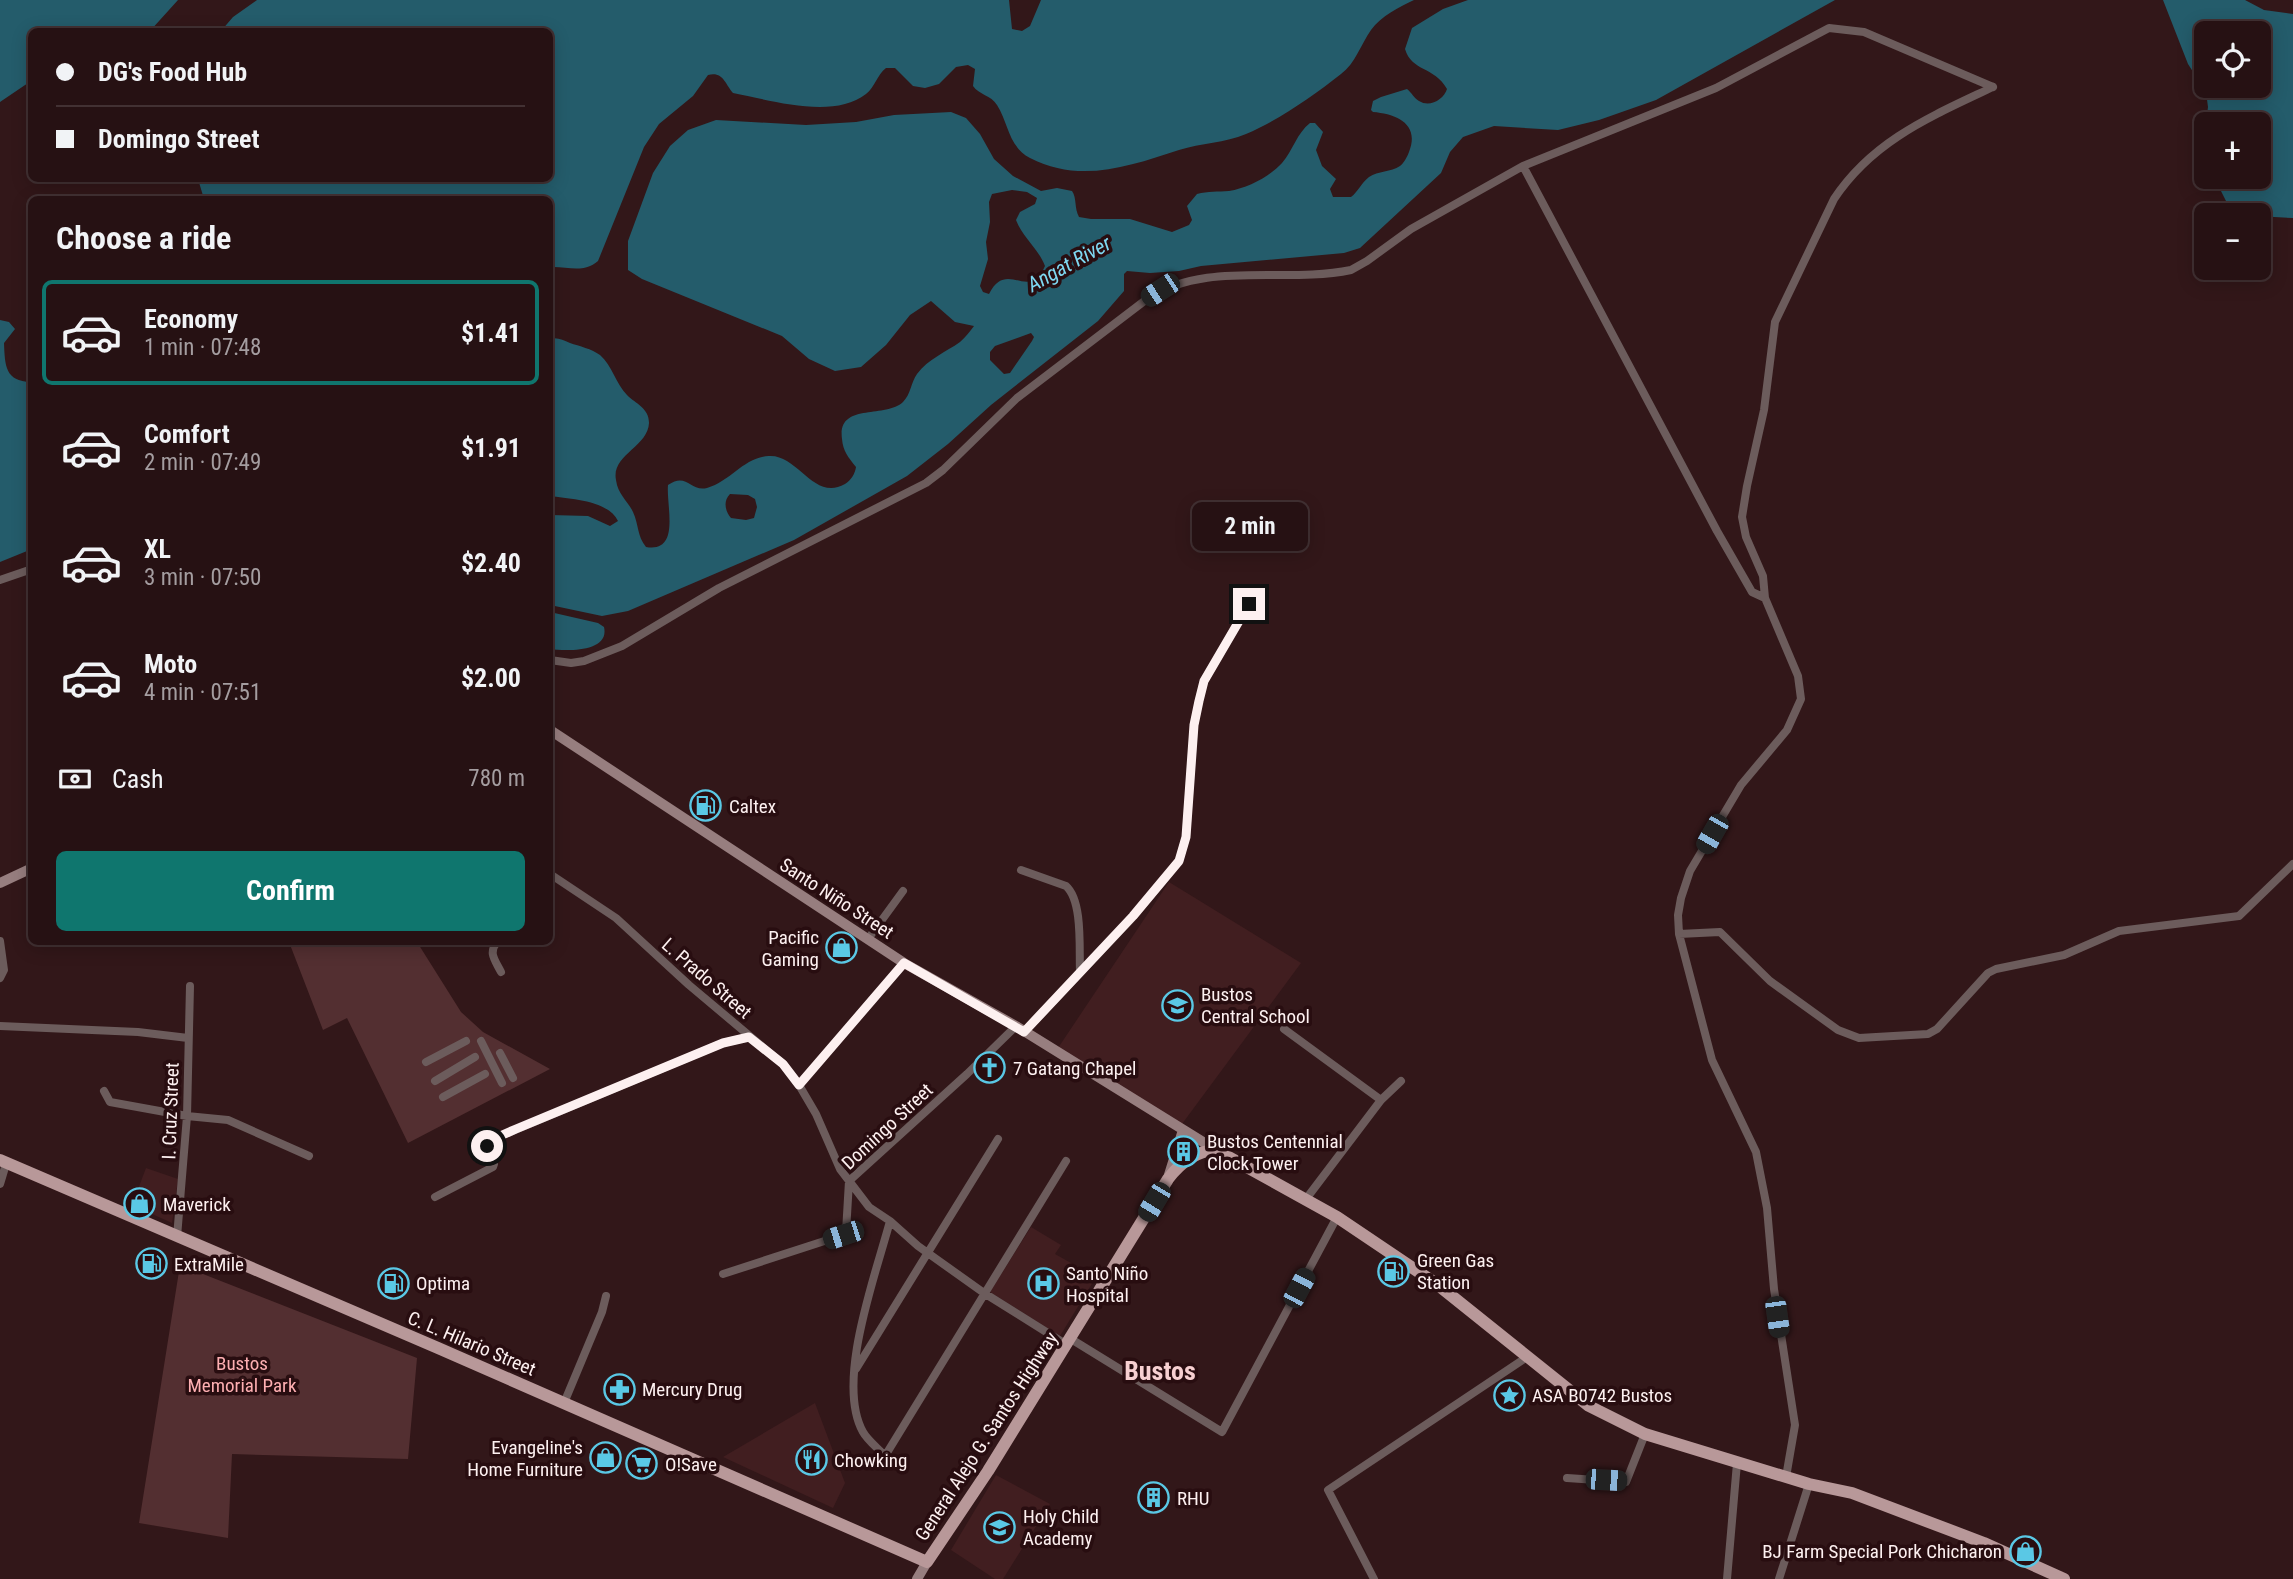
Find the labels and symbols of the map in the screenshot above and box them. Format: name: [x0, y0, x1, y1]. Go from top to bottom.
water label: Angat River: [1022, 231, 1116, 297]
car: [1137, 270, 1184, 310]
callout: 2 min: [1191, 503, 1307, 552]
route end: [1233, 588, 1265, 620]
fuel station icon: Caltex: [689, 789, 723, 823]
place label: Caltex: [729, 795, 776, 818]
car: [1693, 811, 1732, 857]
street label: Santo Niño Street: [775, 853, 898, 944]
place label: Pacific Gaming: [761, 926, 819, 971]
shop icon: Pacific Gaming: [825, 931, 859, 965]
street label: L. Prado Street: [657, 933, 756, 1024]
place label: Bustos Central School: [1201, 983, 1310, 1028]
school or university icon: Bustos Central School: [1161, 988, 1195, 1022]
church icon: 7 Gatang Chapel: [973, 1051, 1007, 1085]
place label: 7 Gatang Chapel: [1013, 1057, 1136, 1080]
street label: I. Cruz Street: [157, 1062, 184, 1160]
street label: Domingo Street: [837, 1078, 938, 1174]
route start: [471, 1130, 503, 1162]
place label: Bustos Centennial Clock Tower: [1207, 1130, 1343, 1175]
building icon: Bustos Centennial Clock Tower: [1167, 1135, 1201, 1169]
car: [1135, 1179, 1174, 1225]
shop icon: Maverick: [123, 1187, 157, 1221]
place label: Maverick: [163, 1193, 231, 1216]
car: [820, 1219, 867, 1251]
fuel station icon: ExtraMile: [134, 1247, 168, 1281]
place label: Green Gas Station: [1417, 1249, 1494, 1294]
place label: ExtraMile: [174, 1253, 244, 1276]
fuel station icon: Green Gas Station: [1377, 1254, 1411, 1288]
place label: Santo Niño Hospital: [1066, 1262, 1148, 1307]
car: [1280, 1265, 1319, 1311]
fuel station icon: Optima: [376, 1266, 410, 1300]
hospital icon: Santo Niño Hospital: [1026, 1267, 1060, 1301]
place label: Optima: [416, 1272, 470, 1295]
car: [1764, 1295, 1791, 1339]
street label: C. L. Hilario Street: [404, 1306, 539, 1381]
street label: General Alejo G. Santos Highway: [910, 1327, 1063, 1545]
park label: Bustos Memorial Park: [188, 1352, 297, 1397]
district label: Bustos: [1124, 1356, 1196, 1386]
pharmacy icon: Mercury Drug: [602, 1372, 636, 1406]
place label: Mercury Drug: [642, 1378, 742, 1401]
place icon: ASA B0742 Bustos: [1492, 1378, 1526, 1412]
place label: ASA B0742 Bustos: [1532, 1384, 1672, 1407]
place label: Evangeline's Home Furniture: [467, 1436, 583, 1481]
shop icon: Evangeline's Home Furniture: [589, 1441, 623, 1475]
restaurant icon: Chowking: [794, 1443, 828, 1477]
supermarket icon: O!Save: [625, 1447, 659, 1481]
place label: Chowking: [834, 1449, 907, 1472]
place label: O!Save: [665, 1453, 717, 1476]
car: [1585, 1468, 1628, 1492]
building icon: RHU: [1137, 1481, 1171, 1515]
place label: RHU: [1177, 1487, 1210, 1510]
place label: Holy Child Academy: [1023, 1505, 1099, 1550]
school or university icon: Holy Child Academy: [983, 1510, 1017, 1544]
shop icon: BJ Farm Special Pork Chicharon: [2008, 1534, 2042, 1568]
place label: BJ Farm Special Pork Chicharon: [1762, 1540, 2002, 1563]

